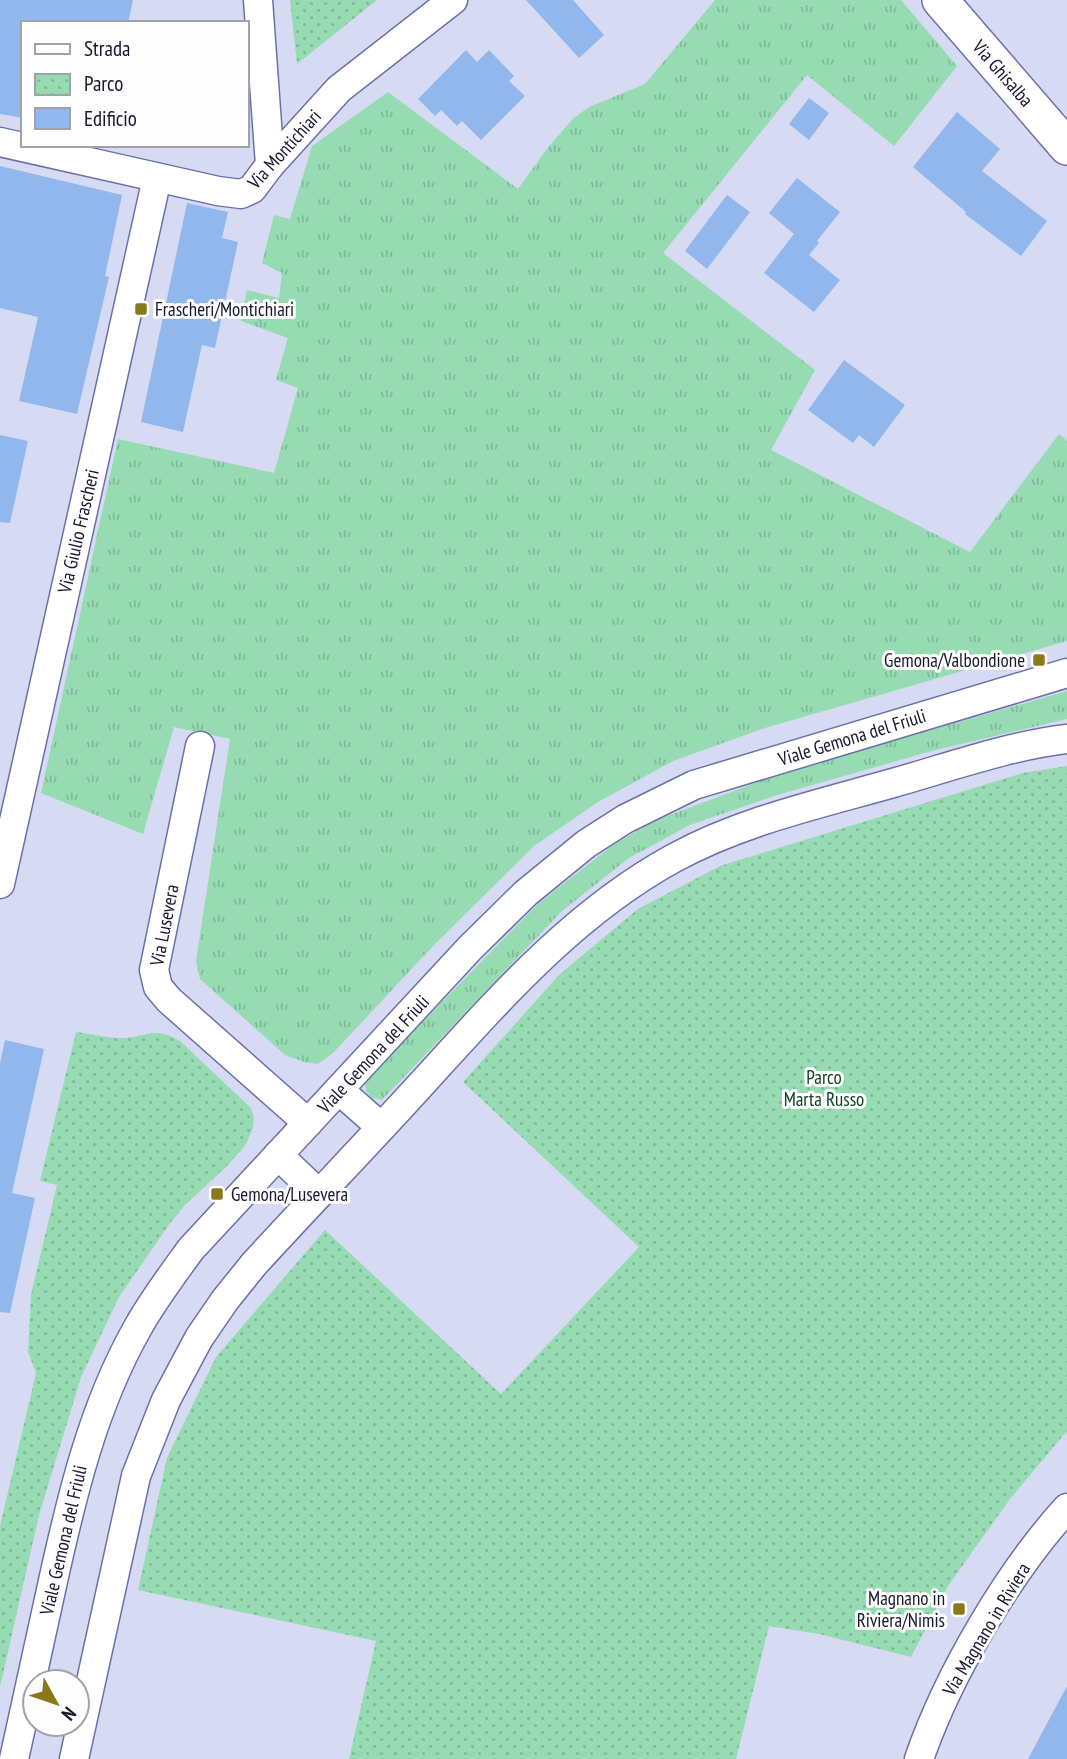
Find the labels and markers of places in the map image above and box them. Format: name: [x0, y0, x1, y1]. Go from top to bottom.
place label: Frascheri/Montichiari: [155, 297, 294, 321]
marker: Frascheri/Montichiari: [133, 301, 149, 317]
place label: Gemona/Valbondione: [884, 648, 1025, 672]
marker: Gemona/Valbondione: [1031, 652, 1047, 668]
place label: Gemona/Lusevera: [231, 1182, 348, 1206]
marker: Gemona/Lusevera: [209, 1186, 225, 1202]
place label: Magnano in Riviera/Nimis: [857, 1586, 945, 1632]
marker: Magnano in Riviera/Nimis: [951, 1601, 967, 1617]

